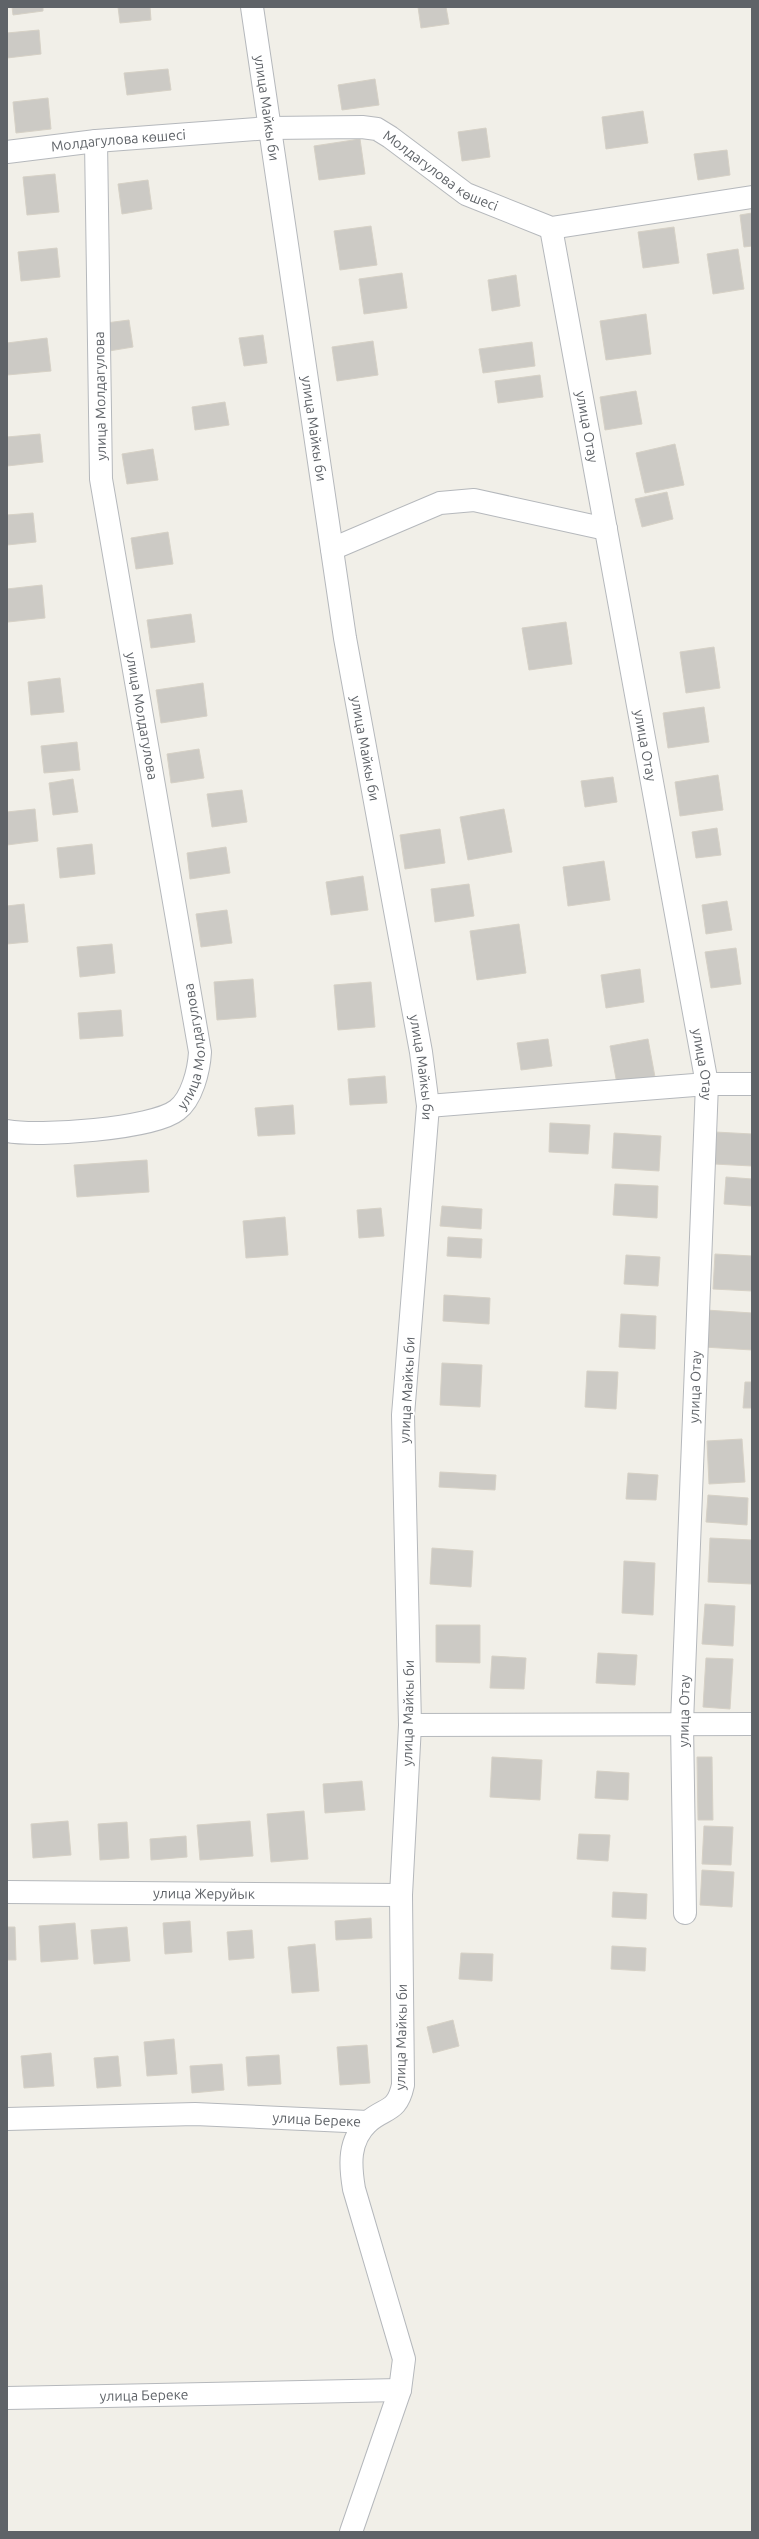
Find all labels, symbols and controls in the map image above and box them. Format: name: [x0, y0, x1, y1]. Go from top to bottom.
street label: улица Майкы би: [251, 54, 283, 162]
street label: Молдагулова көшесі: [50, 126, 186, 154]
street label: Молдагулова көшесі: [381, 127, 501, 214]
street label: улица Молдагулова: [91, 331, 109, 461]
street label: улица Майкы би: [298, 375, 330, 482]
street label: улица Отау: [573, 390, 602, 464]
street label: улица Молдагулова: [123, 651, 161, 781]
street label: улица Майкы би: [348, 694, 383, 802]
street label: улица Отау: [631, 708, 660, 783]
street label: улица Молдагулова: [174, 982, 208, 1113]
street label: улица Майкы би: [406, 1013, 436, 1121]
street label: улица Отау: [689, 1027, 715, 1101]
street label: улица Майкы би: [396, 1336, 418, 1444]
street label: улица Отау: [686, 1350, 704, 1424]
street label: улица Майкы би: [399, 1660, 417, 1766]
street label: улица Отау: [675, 1674, 693, 1747]
street label: улица Жеруйык: [153, 1885, 255, 1902]
street label: улица Майкы би: [392, 1984, 410, 2090]
street label: улица Береке: [272, 2110, 361, 2130]
street label: улица Береке: [100, 2386, 188, 2404]

